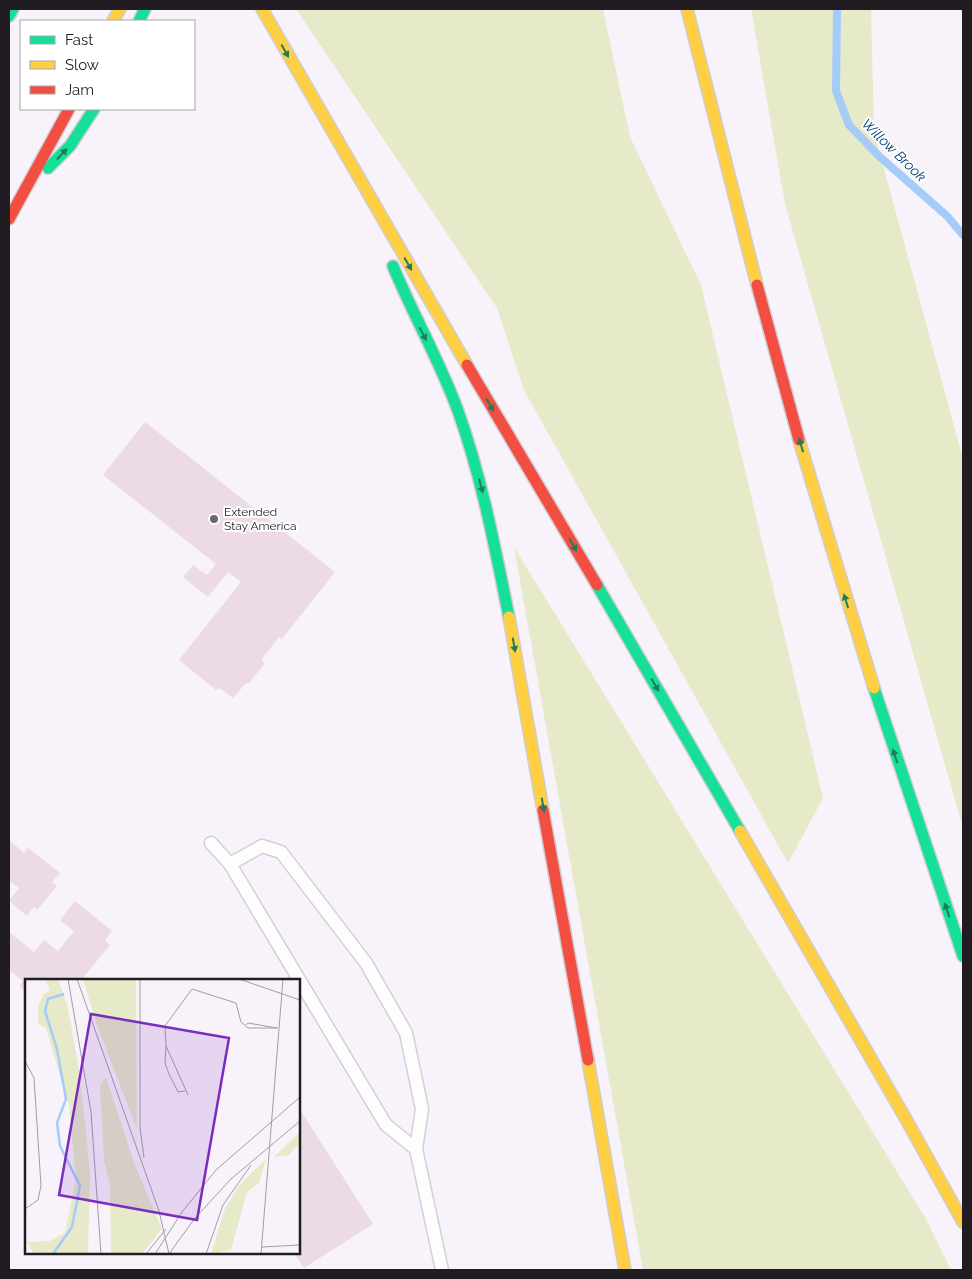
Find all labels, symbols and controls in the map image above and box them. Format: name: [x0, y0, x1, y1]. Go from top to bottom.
legend: [20, 20, 195, 110]
text: Fast: [65, 31, 93, 49]
one-way arrow: [281, 45, 290, 58]
text: Slow: [65, 56, 99, 74]
text: Jam: [65, 81, 94, 99]
water label: Willow Brook: [859, 115, 930, 185]
one-way arrow: [56, 149, 68, 161]
one-way arrow: [404, 258, 413, 271]
one-way arrow: [419, 327, 427, 342]
one-way arrow: [486, 398, 495, 411]
one-way arrow: [797, 437, 805, 452]
one-way arrow: [477, 478, 485, 493]
place label: Extended Stay America: [224, 505, 297, 533]
marker: Extended Stay America: [208, 513, 220, 525]
one-way arrow: [568, 538, 577, 551]
one-way arrow: [842, 593, 850, 608]
one-way arrow: [511, 637, 519, 653]
one-way arrow: [651, 678, 660, 691]
one-way arrow: [891, 748, 899, 763]
one-way arrow: [539, 797, 547, 813]
one-way arrow: [943, 902, 950, 917]
inset map: [25, 979, 300, 1254]

